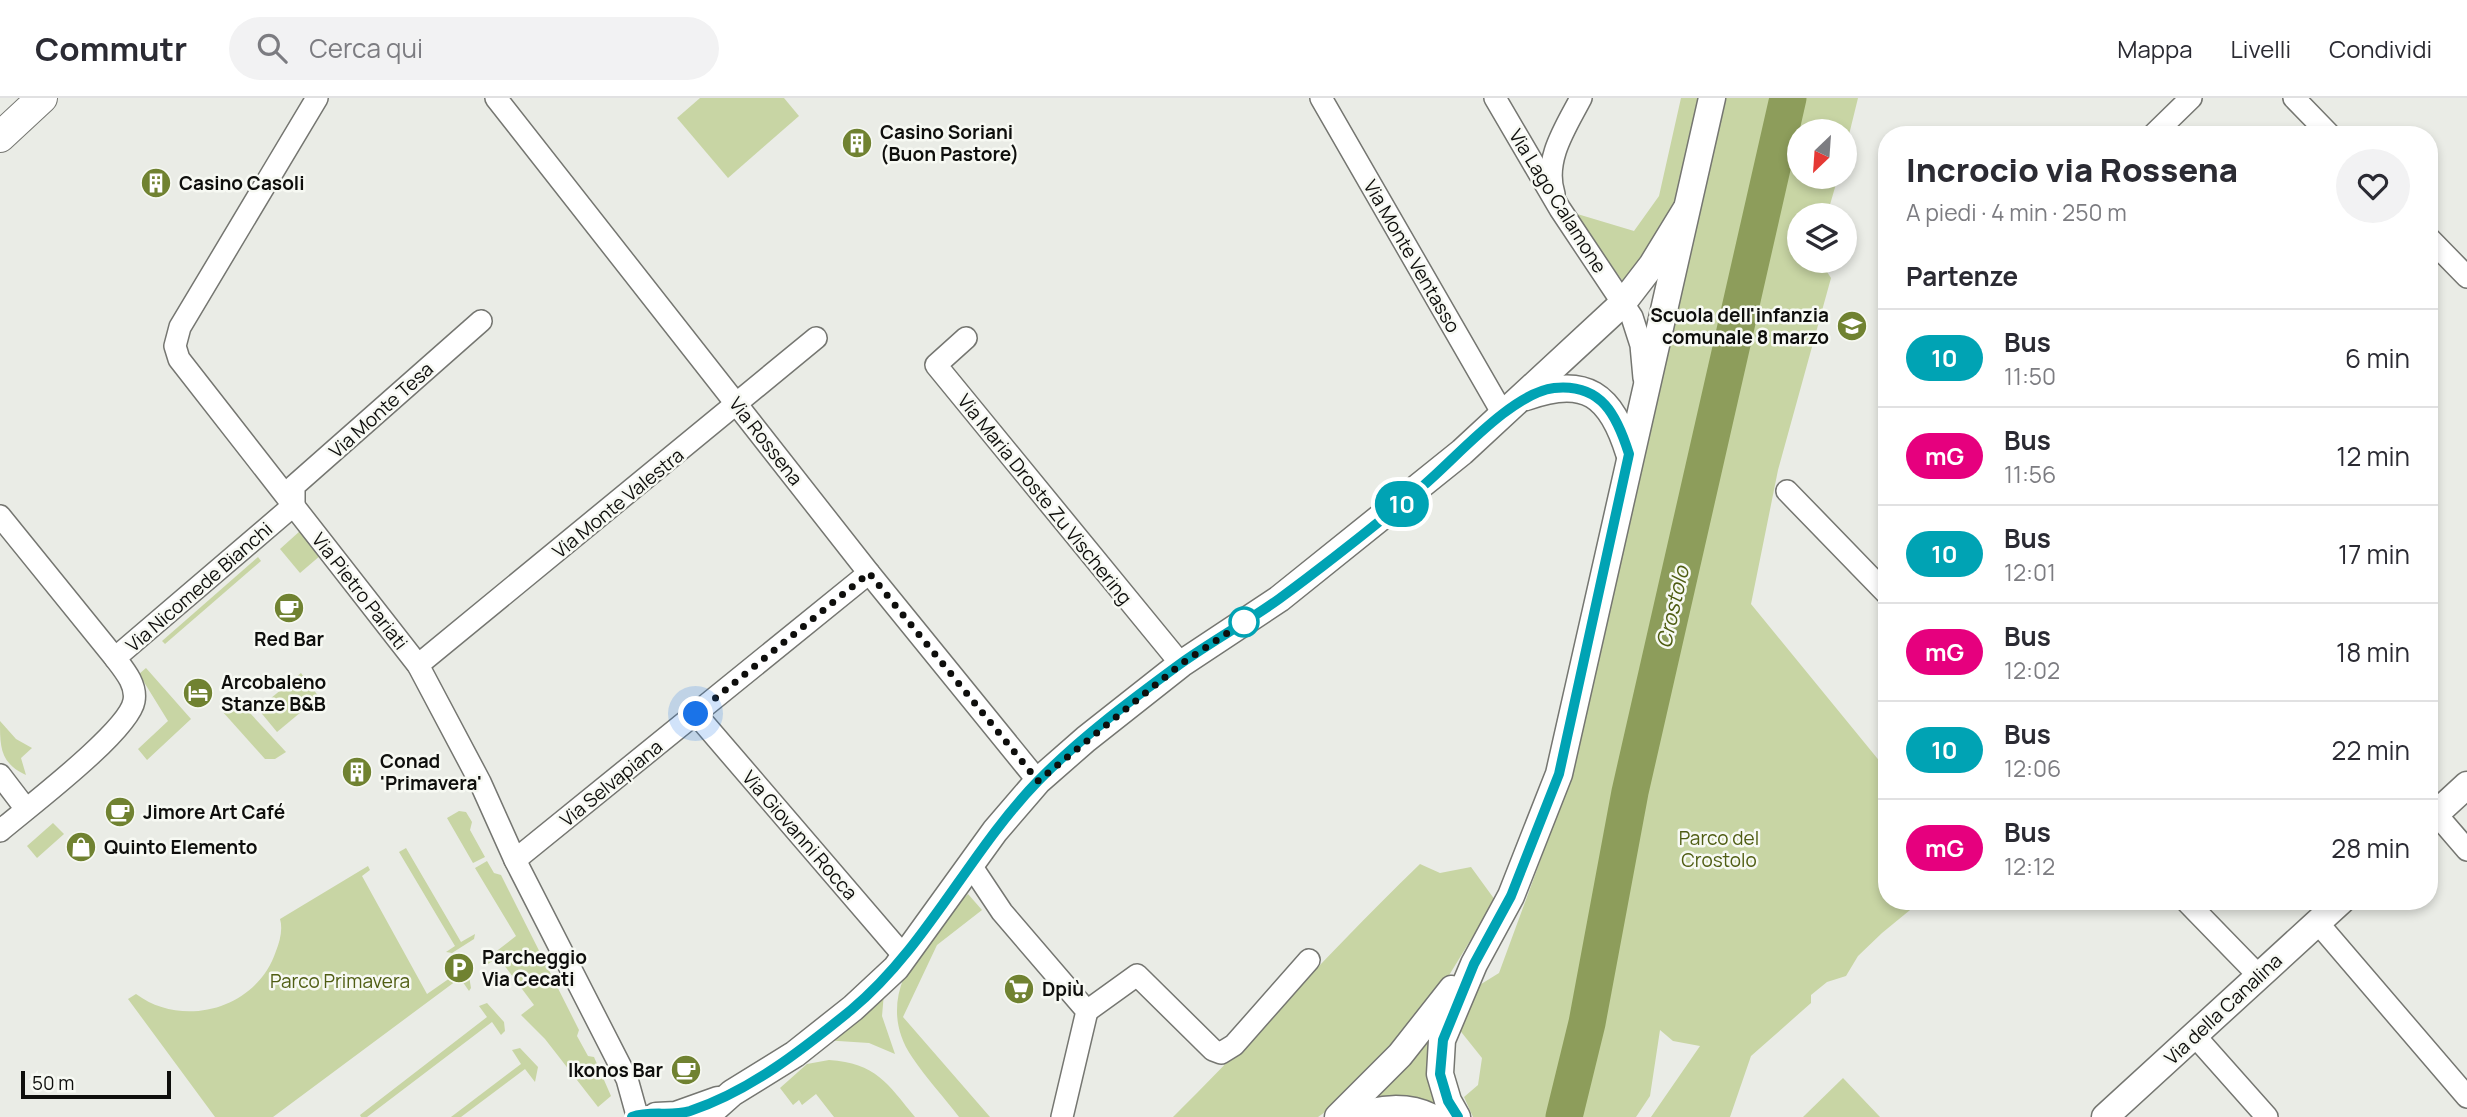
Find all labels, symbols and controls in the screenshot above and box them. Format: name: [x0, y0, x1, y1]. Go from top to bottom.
search box: [229, 17, 719, 80]
text: Commutr: [35, 26, 187, 71]
icon: search: [253, 29, 291, 67]
text: Cerca qui: [309, 30, 423, 66]
text: Mappa: [2117, 32, 2193, 65]
text: Livelli: [2231, 32, 2291, 65]
text: Condividi: [2329, 32, 2432, 65]
place label: Casino Soriani (Buon Pastore): [880, 119, 1019, 167]
north arrow: [1787, 119, 1857, 189]
map controls: [1787, 119, 1857, 273]
street label: Via Lago Calamone: [1503, 124, 1613, 278]
building icon: Casino Soriani (Buon Pastore): [840, 126, 874, 160]
text: Incrocio via Rossena: [1906, 147, 2238, 192]
button: heart: [2336, 149, 2410, 223]
building icon: Casino Casoli: [139, 166, 173, 200]
place label: Casino Casoli: [179, 170, 305, 196]
street label: Via Monte Ventasso: [1358, 175, 1466, 337]
text: A piedi · 4 min · 250 m: [1906, 196, 2127, 228]
button: layers: [1787, 203, 1857, 273]
text: Partenze: [1906, 258, 2018, 294]
place label: Scuola dell'infanzia comunale 8 marzo: [1650, 302, 1829, 350]
school or university icon: Scuola dell'infanzia comunale 8 marzo: [1835, 309, 1869, 343]
text: Bus: [2004, 324, 2051, 360]
text: 6 min: [2345, 340, 2410, 376]
text: 10: [1931, 341, 1958, 374]
street label: Via Monte Tesa: [323, 356, 439, 464]
text: 11:50: [2004, 360, 2056, 392]
street label: Via Maria Droste Zu Vischering: [952, 388, 1138, 610]
street label: Via Rossena: [723, 391, 809, 491]
text: Bus: [2004, 422, 2051, 458]
text: 12 min: [2336, 438, 2410, 474]
text: mG: [1925, 439, 1964, 472]
street label: Via Monte Valestra: [547, 442, 689, 564]
text: 11:56: [2004, 458, 2056, 490]
line badge: 10: [1370, 481, 1434, 527]
text: 10: [1389, 487, 1415, 520]
street label: Via Nicomede Bianchi: [120, 516, 278, 658]
text: Bus: [2004, 520, 2051, 556]
street label: Via Pietro Pariati: [306, 527, 414, 655]
text: 17 min: [2338, 536, 2410, 572]
text: 10: [1931, 537, 1958, 570]
text: 12:01: [2004, 556, 2056, 588]
water label: Crostolo: [1649, 562, 1695, 651]
cafe icon: Red Bar: [272, 591, 306, 625]
unlabelled marker: [1229, 607, 1259, 637]
text: Bus: [2004, 618, 2051, 654]
place label: Red Bar: [254, 626, 324, 652]
text: 18 min: [2336, 634, 2410, 670]
text: mG: [1925, 635, 1964, 668]
text: 12:02: [2004, 654, 2060, 686]
place label: Arcobaleno Stanze B&B: [221, 669, 326, 717]
hotel icon: Arcobaleno Stanze B&B: [181, 676, 215, 710]
your location: [678, 696, 713, 731]
text: Bus: [2004, 716, 2051, 752]
text: 22 min: [2332, 732, 2410, 768]
text: 10: [1931, 733, 1958, 766]
street label: Via Selvapiana: [554, 734, 668, 832]
place label: Conad 'Primavera': [380, 748, 482, 796]
text: 12:06: [2004, 752, 2061, 784]
building icon: Conad 'Primavera': [340, 755, 374, 789]
street label: Via Giovanni Rocca: [737, 765, 863, 905]
cafe icon: Jimore Art Café: [103, 795, 137, 829]
place label: Jimore Art Café: [143, 799, 285, 825]
text: Bus: [2004, 814, 2051, 850]
park label: Parco del Crostolo: [1679, 825, 1759, 873]
shop icon: Quinto Elemento: [64, 830, 98, 864]
text: 28 min: [2331, 830, 2410, 866]
text: mG: [1925, 831, 1964, 864]
place label: Quinto Elemento: [104, 834, 258, 860]
text: 12:12: [2004, 850, 2055, 882]
place label: Parcheggio Via Cecati: [482, 944, 587, 992]
street label: Via della Canalina: [2158, 948, 2288, 1070]
parking icon: Parcheggio Via Cecati: [442, 951, 476, 985]
park label: Parco Primavera: [270, 968, 410, 994]
supermarket icon: Dpiù: [1002, 972, 1036, 1006]
place label: Dpiù: [1042, 976, 1084, 1002]
cafe icon: Ikonos Bar: [669, 1053, 703, 1087]
place label: Ikonos Bar: [568, 1057, 663, 1083]
scale bar: [21, 1068, 172, 1100]
text: 50 m: [32, 1070, 74, 1096]

